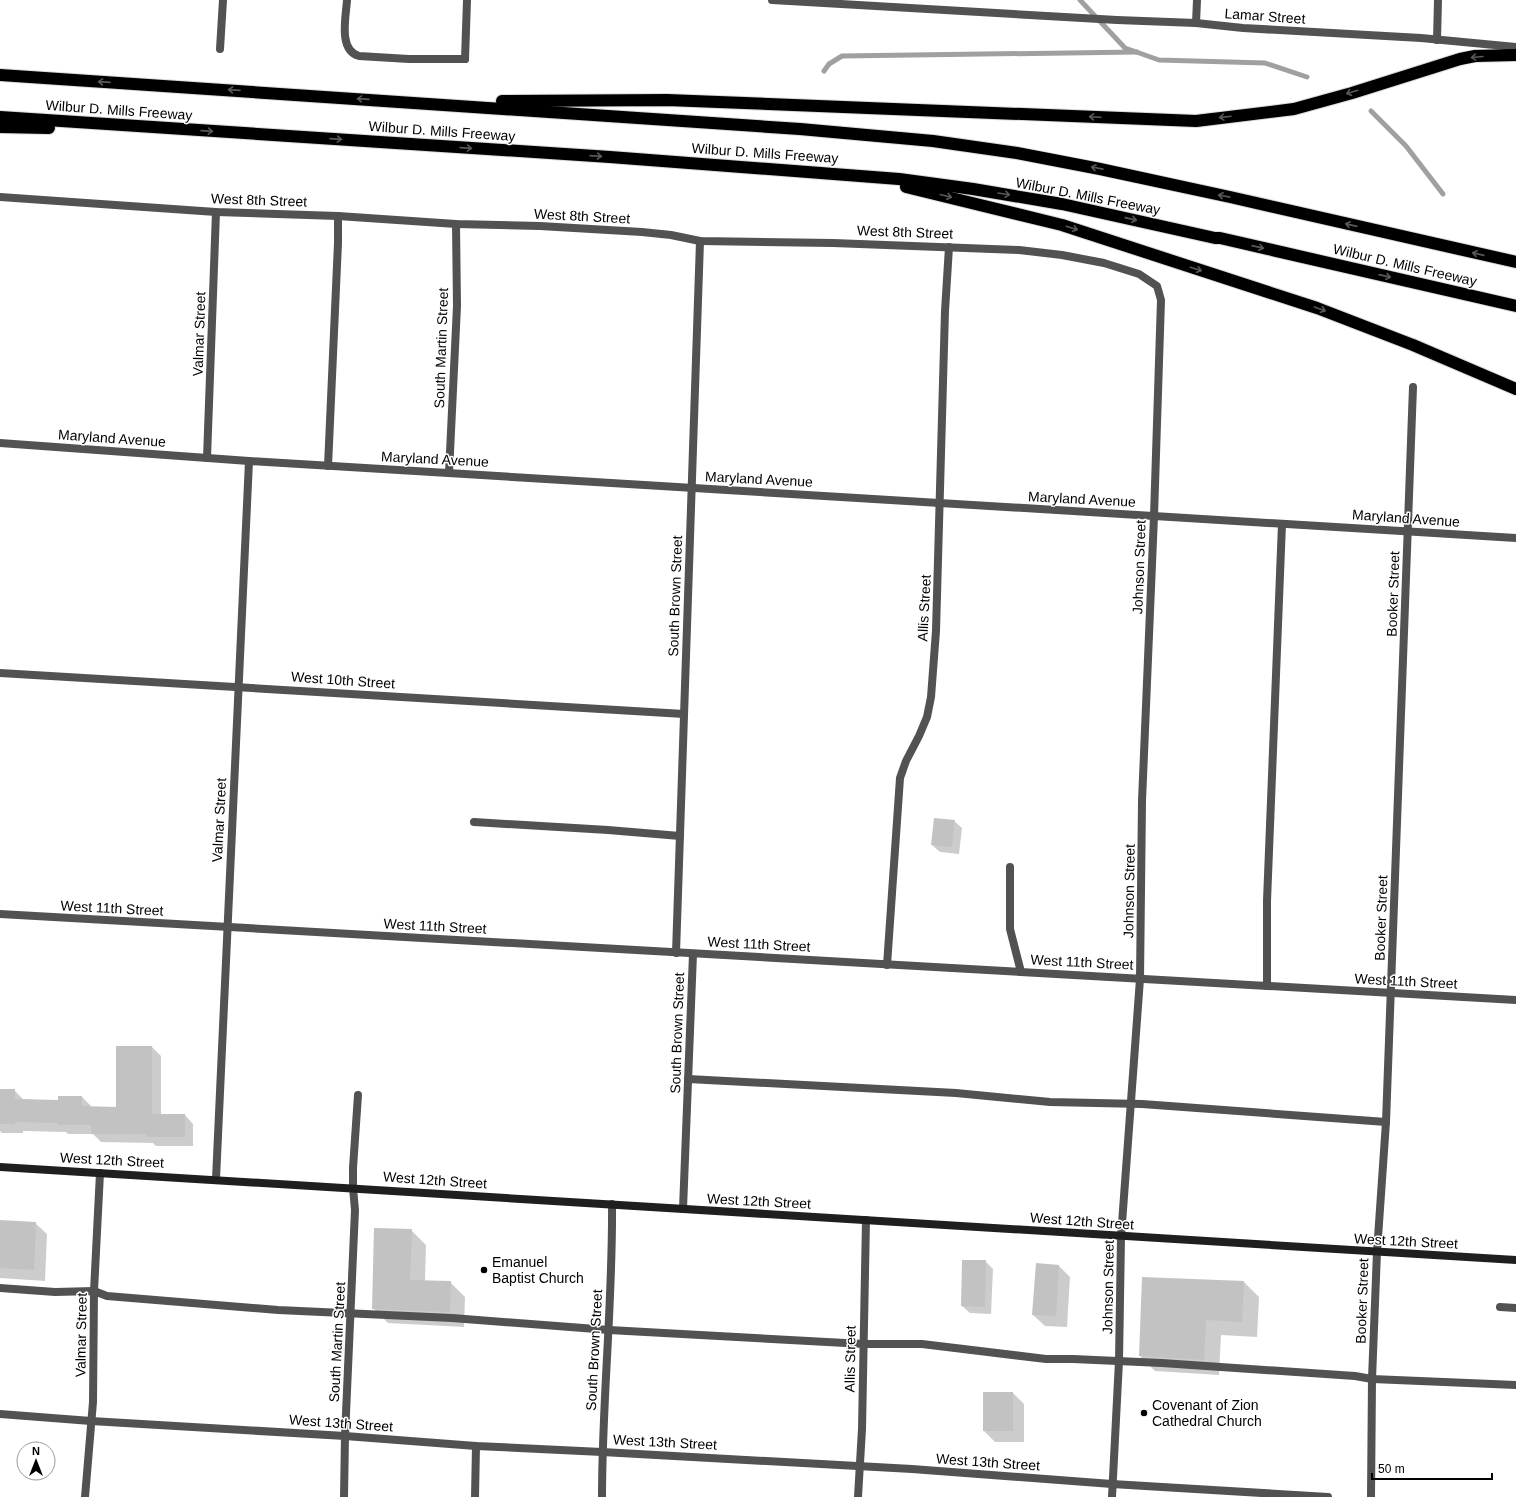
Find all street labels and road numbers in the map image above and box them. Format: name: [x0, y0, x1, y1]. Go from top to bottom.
street label: Lamar Street: [1224, 5, 1306, 27]
street label: Wilbur D. Mills Freeway: [45, 97, 193, 123]
street label: Wilbur D. Mills Freeway: [368, 118, 516, 144]
street label: Wilbur D. Mills Freeway: [691, 140, 839, 166]
street label: Wilbur D. Mills Freeway: [1014, 174, 1162, 218]
street label: West 8th Street: [211, 190, 307, 210]
street label: West 8th Street: [534, 205, 631, 227]
street label: West 8th Street: [857, 222, 953, 242]
street label: Wilbur D. Mills Freeway: [1332, 241, 1478, 289]
street label: South Martin Street: [431, 287, 451, 409]
street label: Valmar Street: [190, 291, 208, 377]
street label: Maryland Avenue: [58, 426, 167, 450]
street label: Maryland Avenue: [381, 448, 490, 470]
street label: Maryland Avenue: [705, 468, 814, 490]
street label: Maryland Avenue: [1028, 488, 1137, 510]
street label: Maryland Avenue: [1352, 506, 1461, 530]
street label: Johnson Street: [1129, 520, 1149, 614]
street label: South Brown Street: [665, 535, 685, 657]
street label: Booker Street: [1384, 551, 1402, 637]
street label: Allis Street: [914, 574, 934, 642]
street label: West 10th Street: [291, 668, 396, 692]
street label: Valmar Street: [209, 777, 229, 863]
street label: Johnson Street: [1120, 844, 1138, 938]
street label: Booker Street: [1372, 875, 1390, 961]
street label: West 11th Street: [60, 897, 164, 919]
street label: West 11th Street: [383, 915, 487, 937]
street label: West 11th Street: [707, 933, 811, 955]
street label: West 11th Street: [1030, 951, 1134, 973]
street label: West 11th Street: [1354, 970, 1458, 992]
street label: South Brown Street: [667, 972, 687, 1094]
street label: West 12th Street: [60, 1149, 164, 1171]
street label: West 12th Street: [383, 1168, 488, 1192]
street label: West 12th Street: [707, 1190, 811, 1212]
street label: West 12th Street: [1030, 1209, 1135, 1233]
street label: West 12th Street: [1354, 1230, 1458, 1252]
street label: Johnson Street: [1099, 1240, 1117, 1334]
street label: Booker Street: [1353, 1258, 1371, 1344]
street label: South Martin Street: [326, 1281, 348, 1403]
street label: South Brown Street: [583, 1289, 605, 1411]
street label: Valmar Street: [72, 1292, 90, 1377]
street label: Allis Street: [841, 1325, 859, 1393]
street label: West 13th Street: [289, 1411, 394, 1435]
street label: West 13th Street: [613, 1431, 717, 1453]
street label: West 13th Street: [936, 1450, 1041, 1474]

